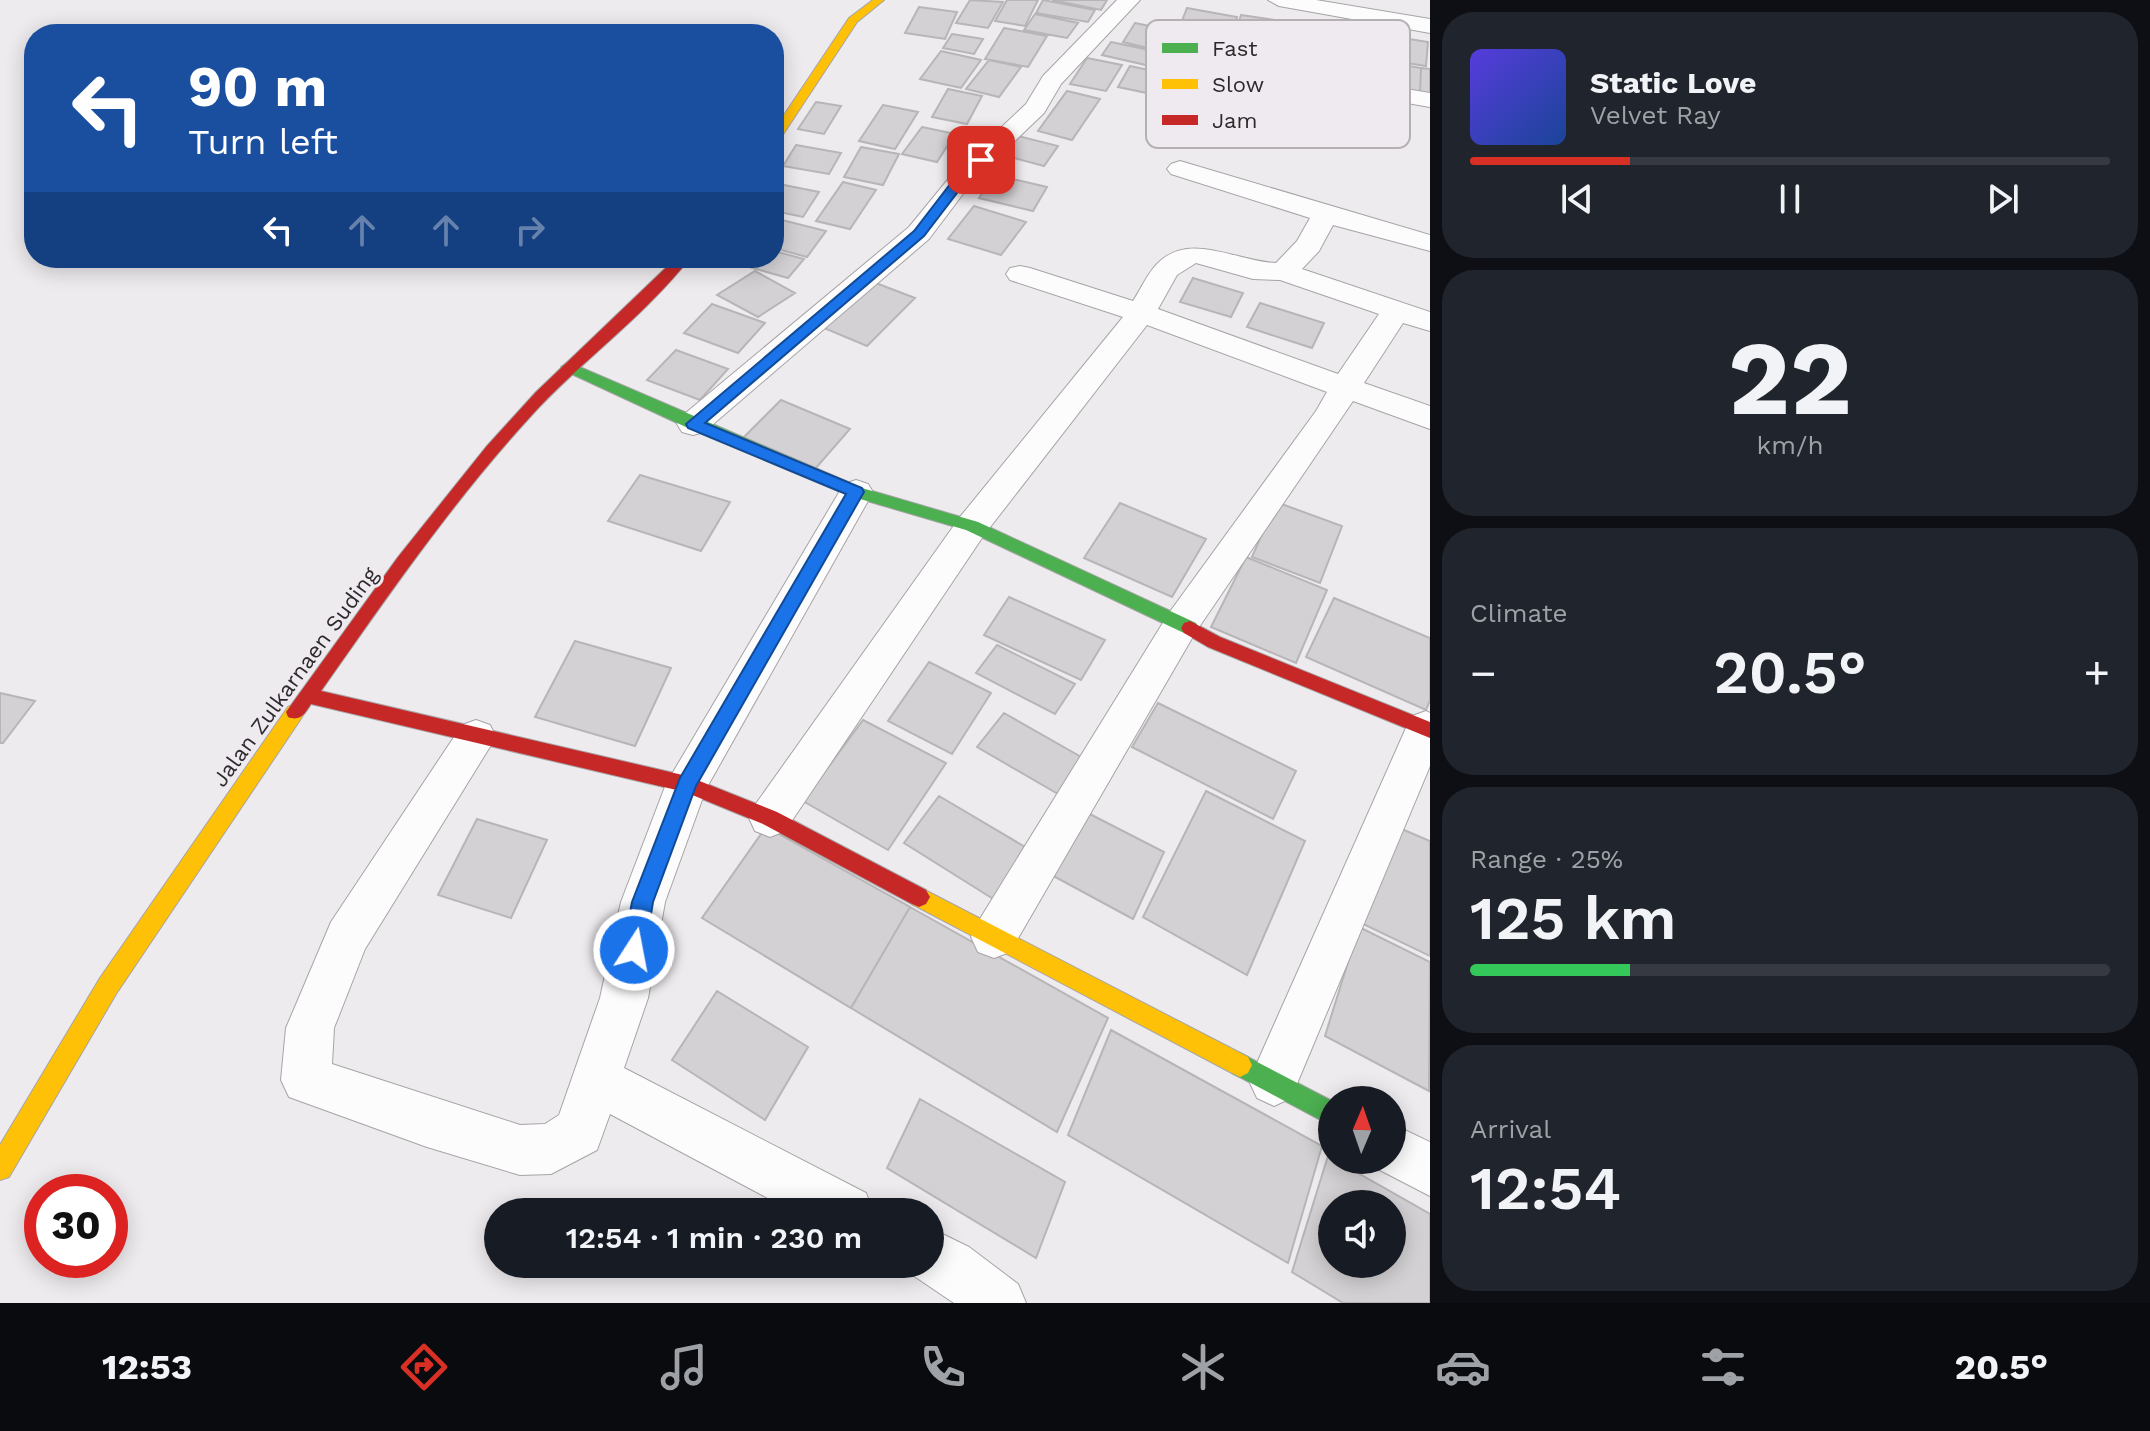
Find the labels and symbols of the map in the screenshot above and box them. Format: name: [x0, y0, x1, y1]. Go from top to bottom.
legend: [1146, 20, 1410, 148]
text: Fast: [1212, 36, 1258, 61]
text: Slow: [1212, 72, 1264, 97]
text: Jam: [1212, 108, 1257, 133]
pin: [947, 126, 1015, 194]
street label: Jalan Zulkarnaen Suding: [207, 562, 383, 791]
position arrow: [592, 908, 676, 992]
north arrow: [1318, 1086, 1406, 1174]
speed limit sign: 30: [24, 1174, 128, 1278]

